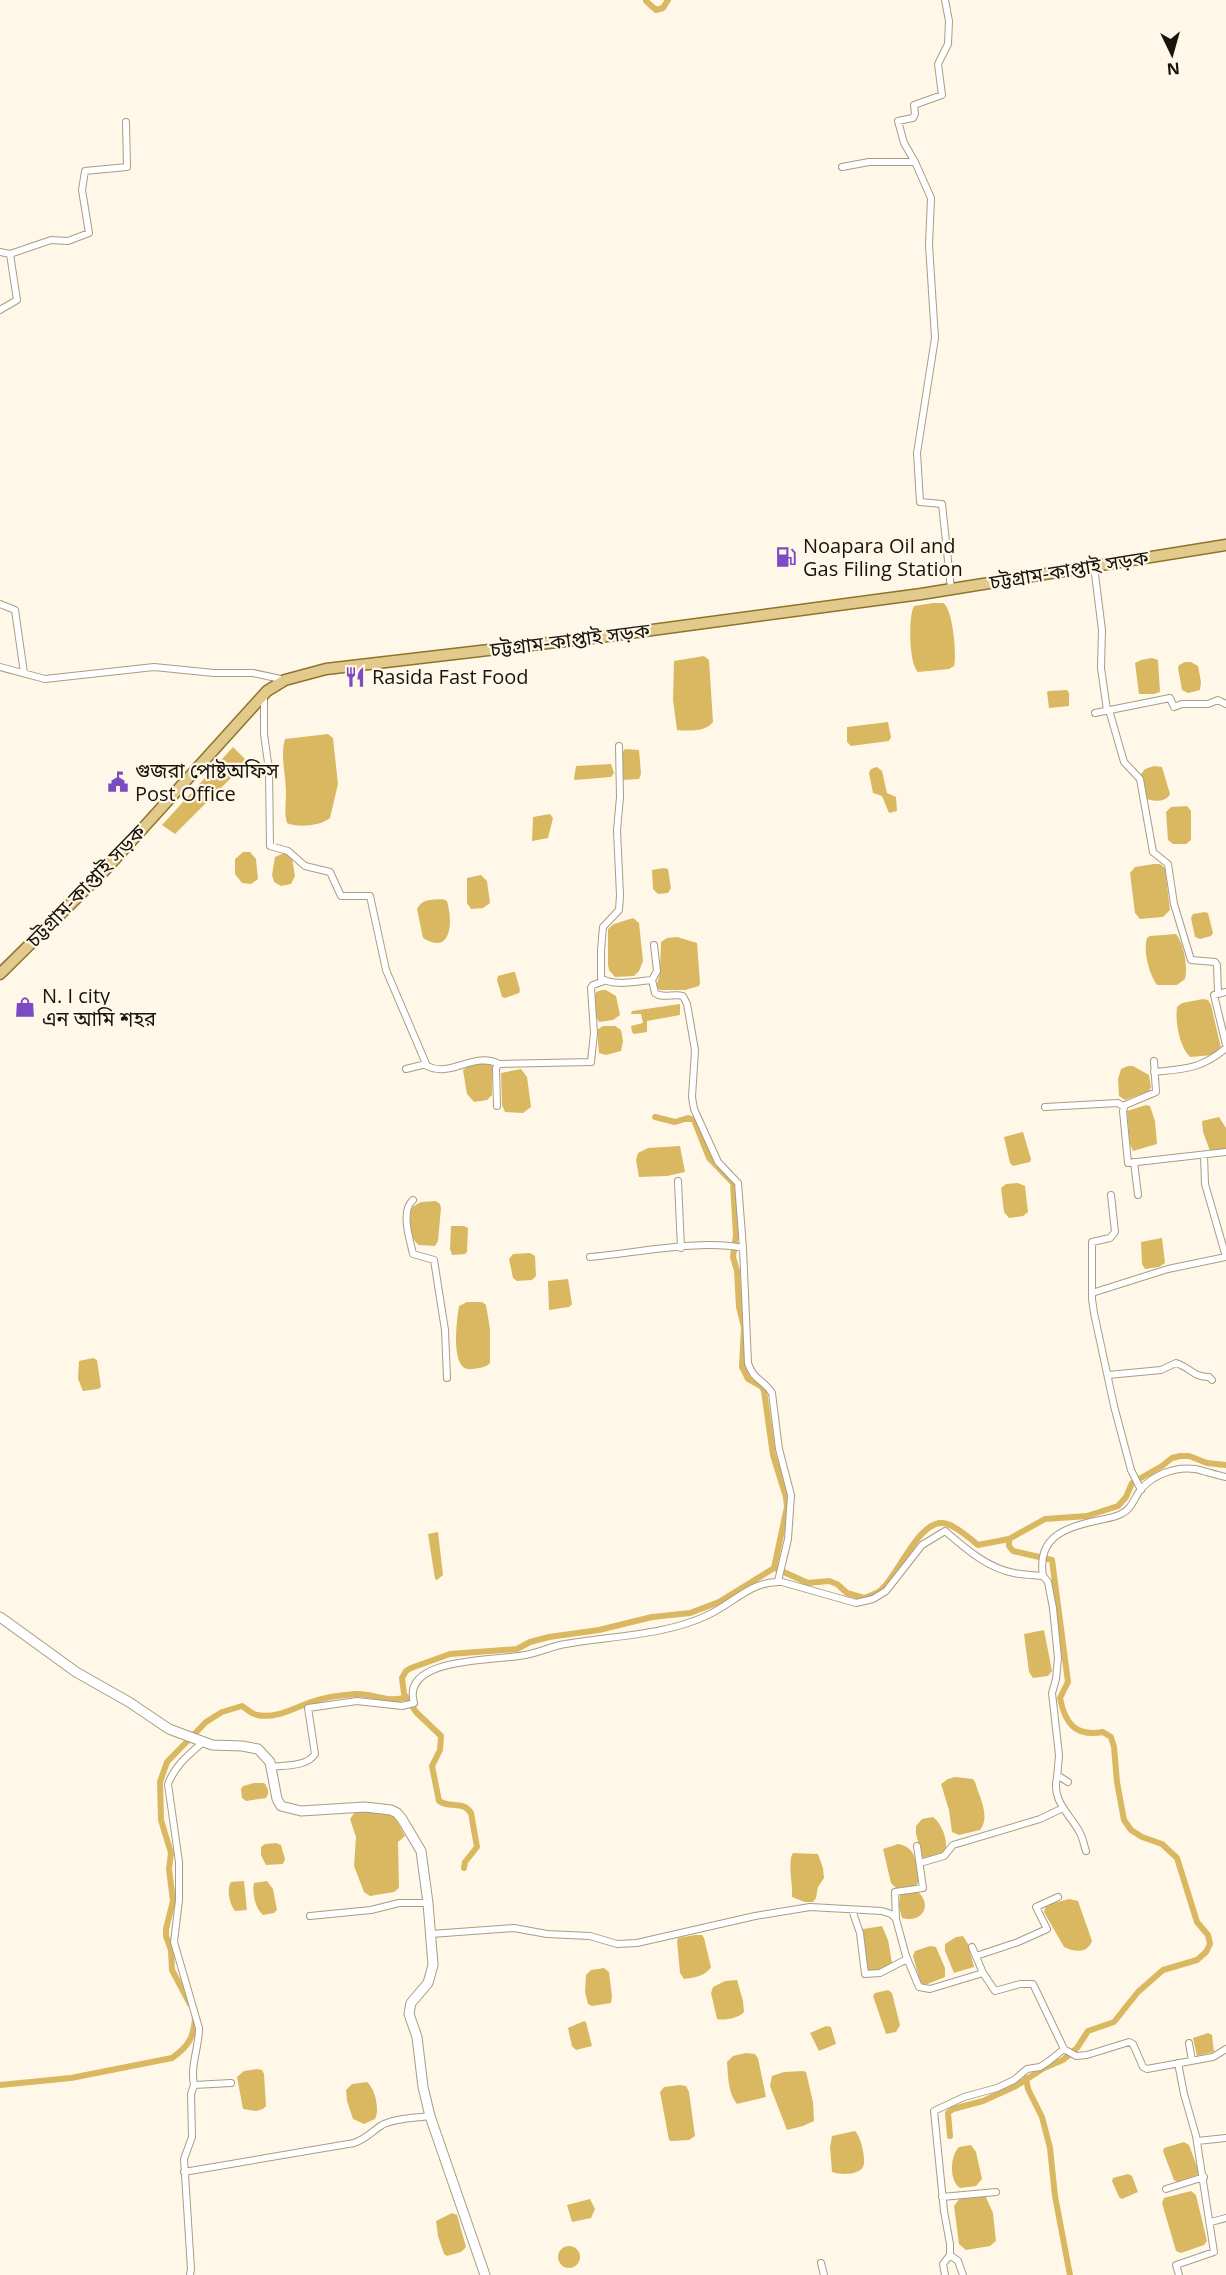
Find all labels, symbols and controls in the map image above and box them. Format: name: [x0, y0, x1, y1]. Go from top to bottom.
north arrow: [1142, 24, 1202, 84]
text: N: [1166, 57, 1181, 80]
place label: Noapara Oil and Gas Filing Station: [803, 532, 963, 582]
street label: চট্টগ্রাম-কাপ্তাই সড়ক: [986, 543, 1151, 596]
fuel station icon: Noapara Oil and Gas Filing Station: [774, 545, 798, 569]
street label: চট্টগ্রাম-কাপ্তাই সড়ক: [488, 616, 652, 663]
place label: Rasida Fast Food: [372, 663, 529, 690]
restaurant icon: Rasida Fast Food: [343, 665, 367, 689]
place label: গুজরা পোষ্টঅফিস Post Office: [135, 757, 279, 807]
public building icon: গুজরা পোষ্টঅফিস Post Office: [106, 770, 130, 794]
street label: চট্টগ্রাম-কাপ্তাই সড়ক: [19, 818, 152, 954]
place label: N. I city এন আমি শহর: [42, 982, 157, 1032]
shop icon: N. I city এন আমি শহর: [13, 995, 37, 1019]

